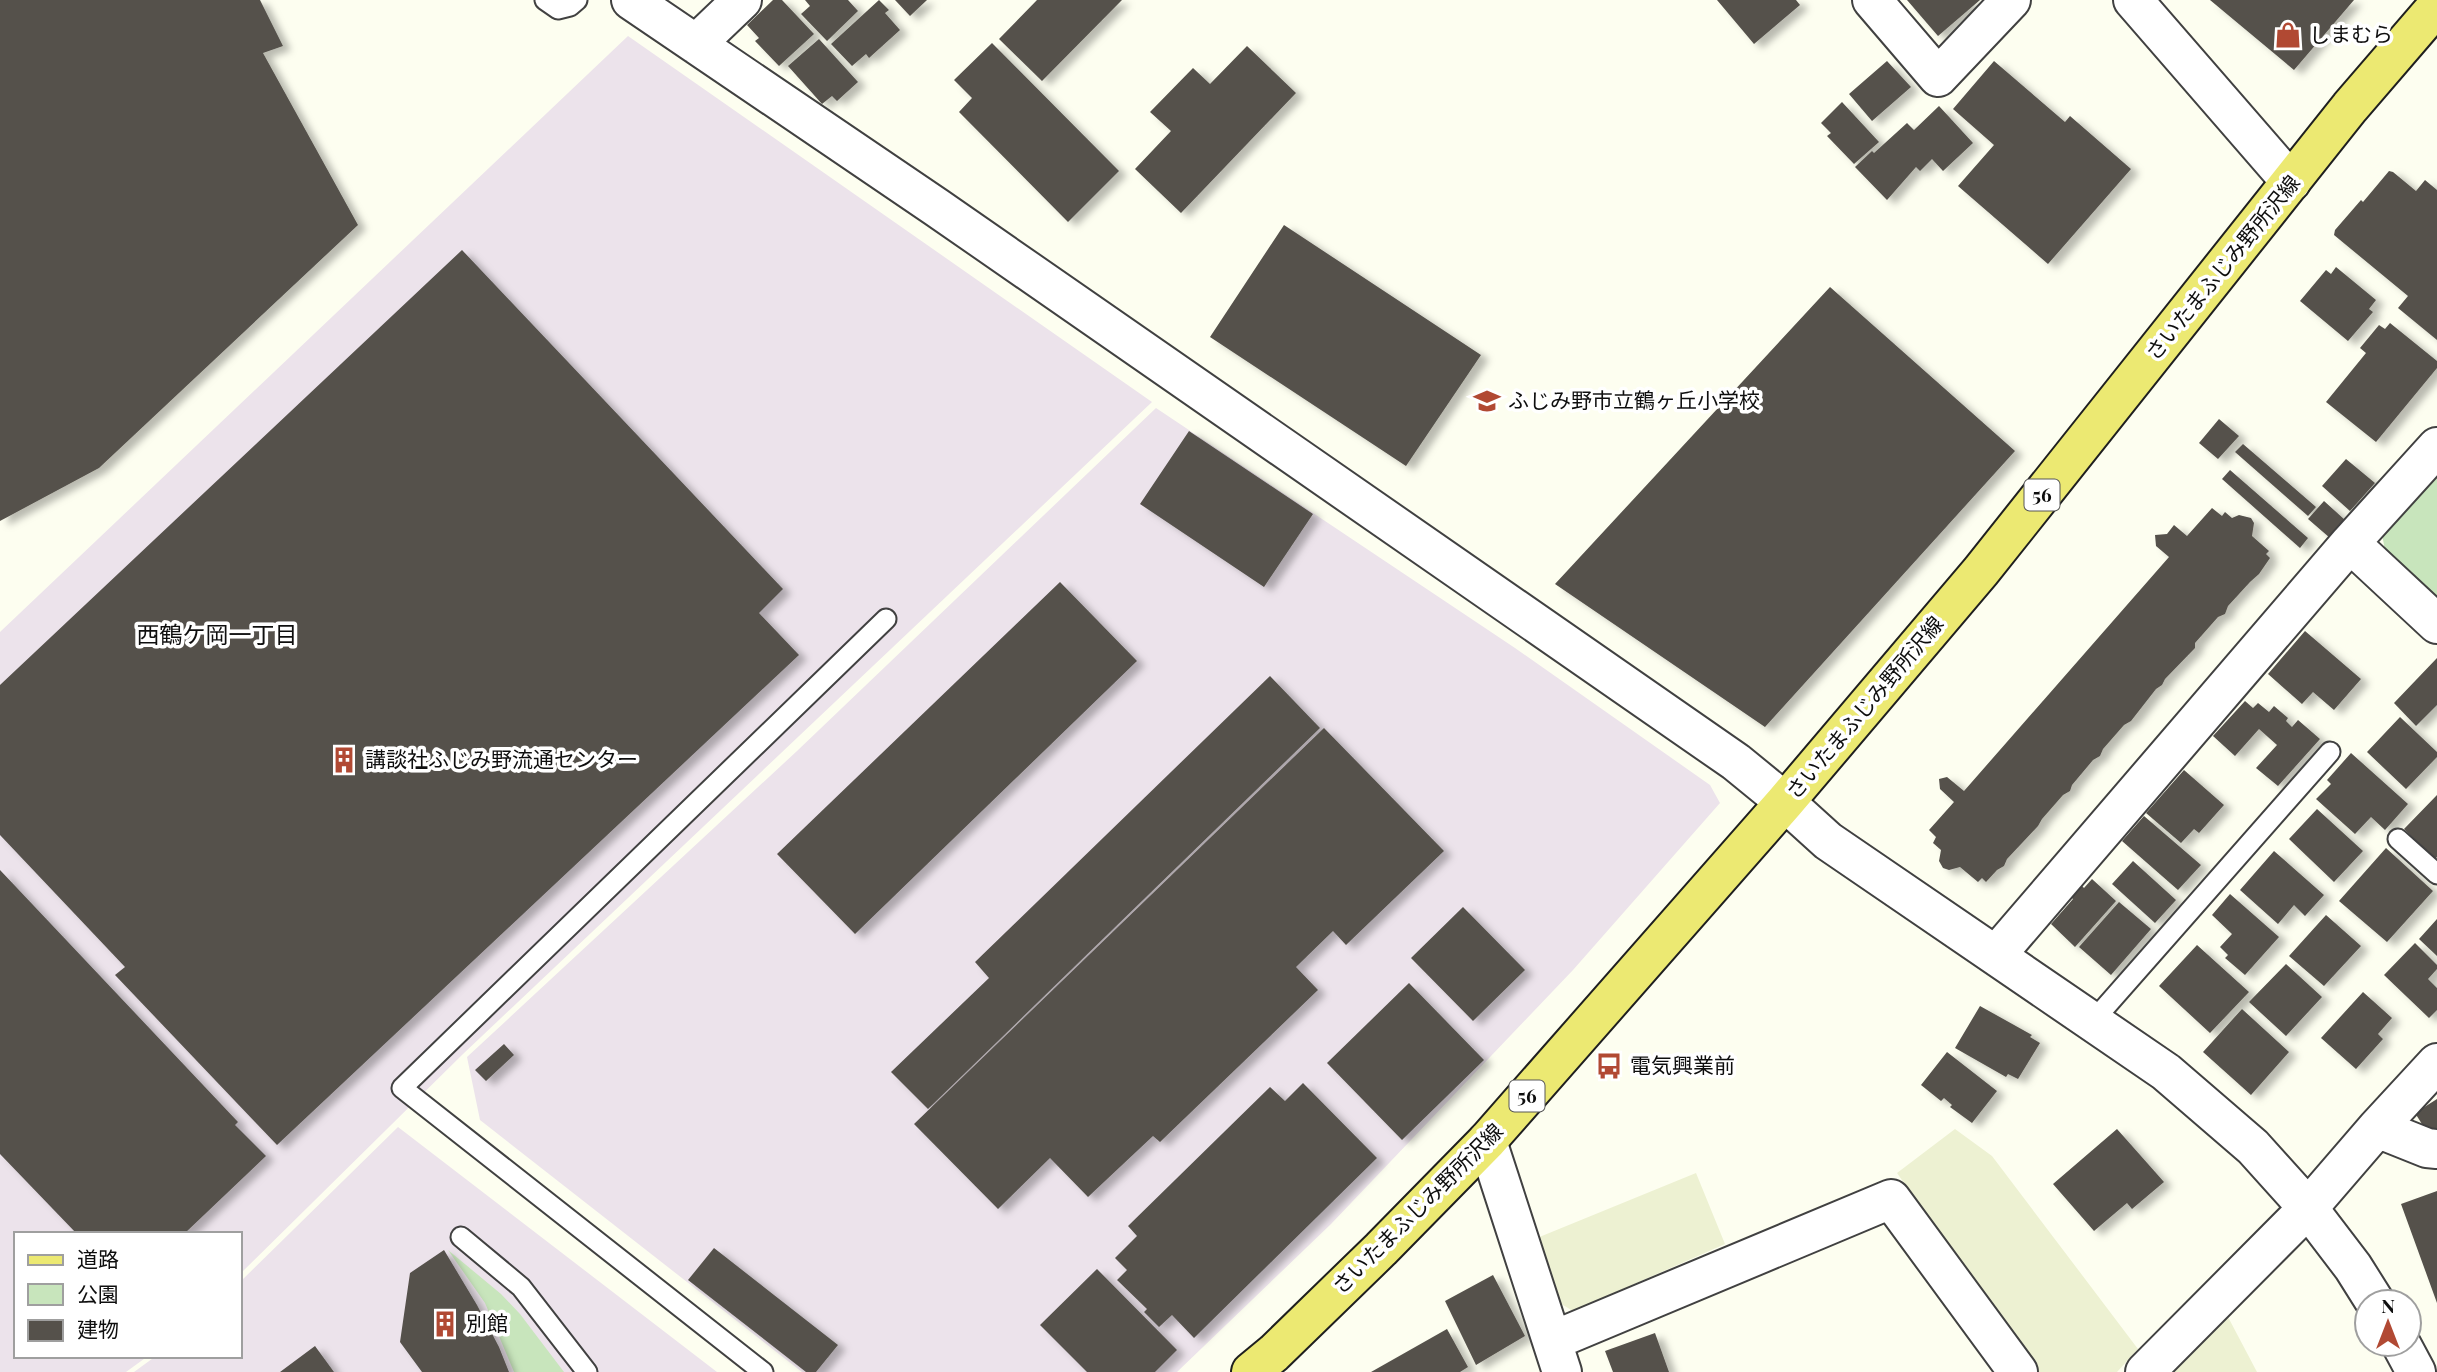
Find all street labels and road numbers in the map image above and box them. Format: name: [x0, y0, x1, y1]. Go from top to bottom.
street label: さいたまふじみ野所沢線: [2138, 168, 2305, 365]
road number: 56: [2024, 480, 2060, 510]
street label: さいたまふじみ野所沢線: [1779, 609, 1948, 804]
road number: 56: [1510, 1080, 1544, 1112]
street label: さいたまふじみ野所沢線: [1325, 1116, 1508, 1299]

